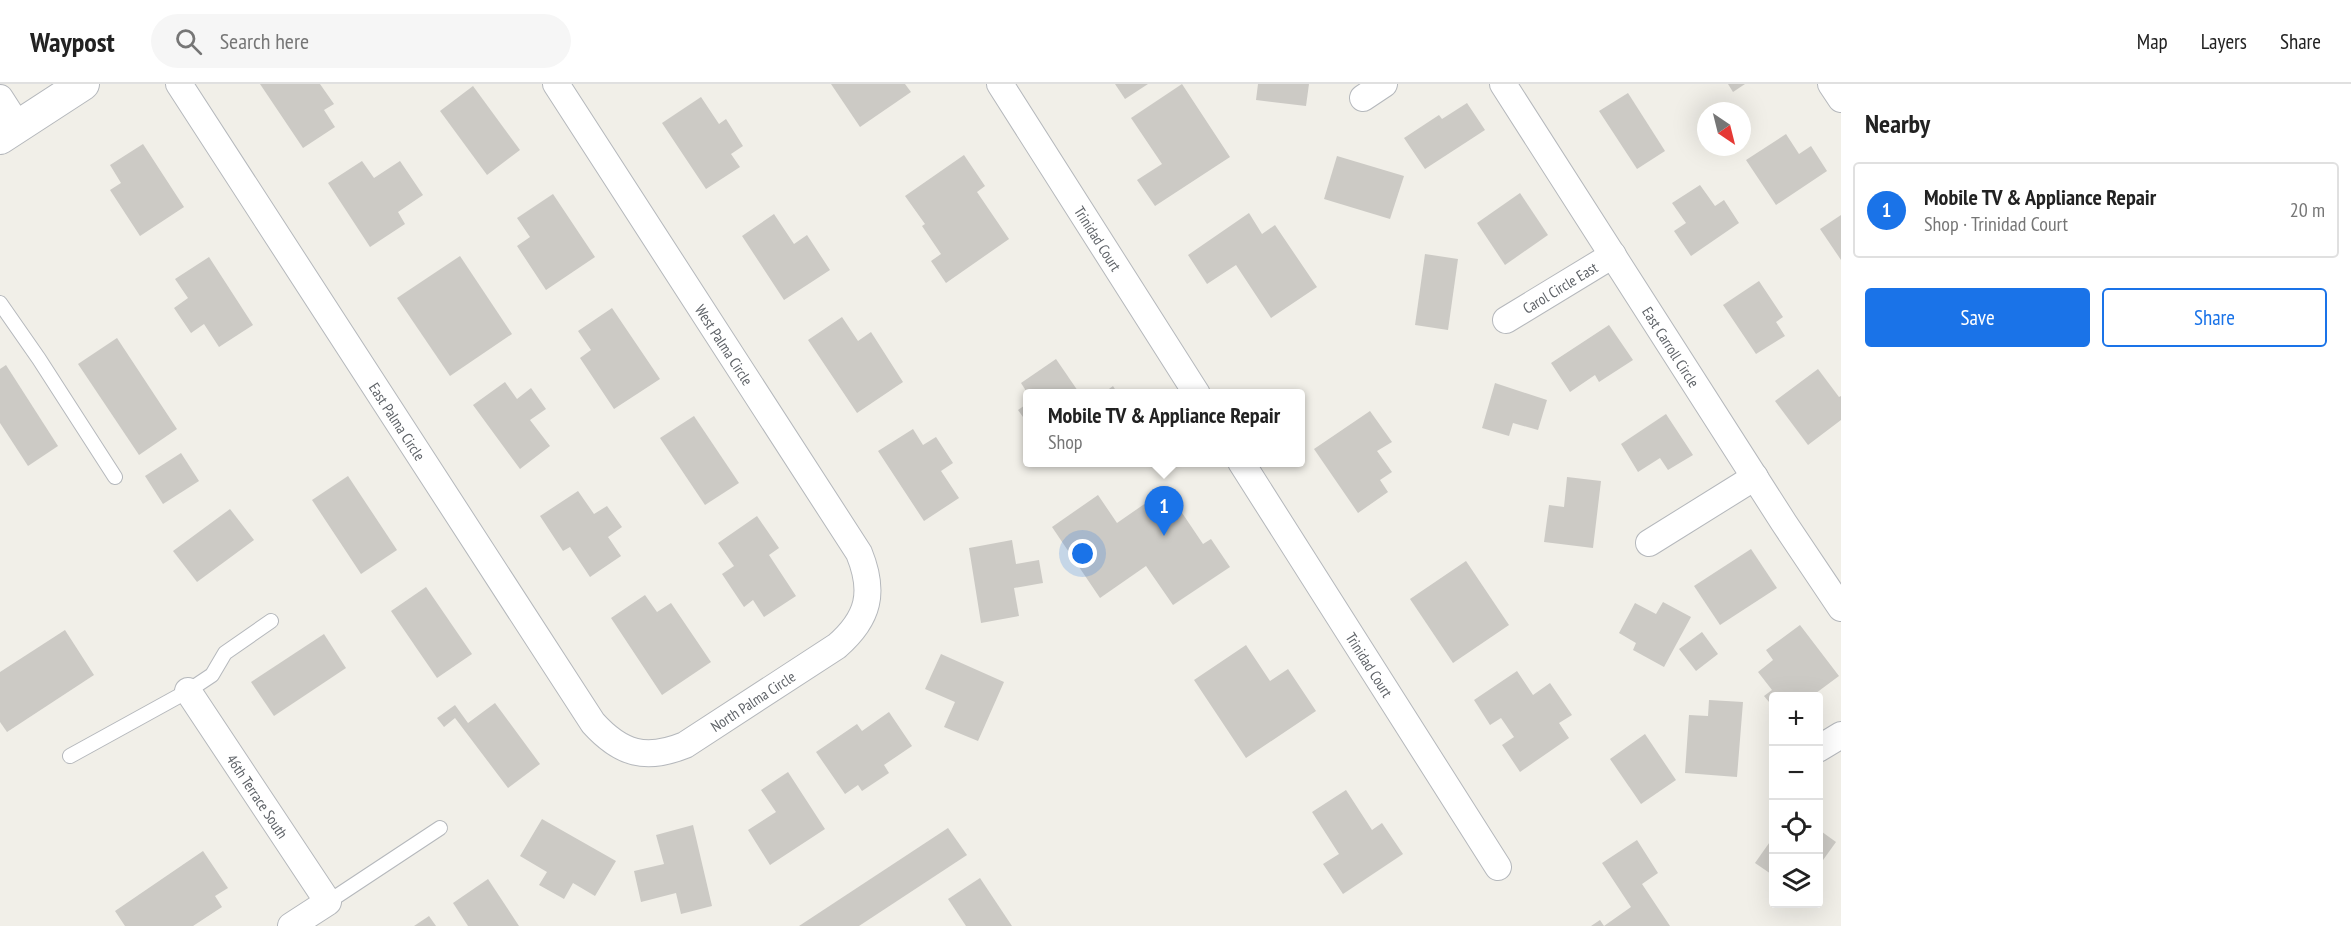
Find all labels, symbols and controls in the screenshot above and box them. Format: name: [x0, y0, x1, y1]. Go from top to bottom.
search box: [151, 14, 571, 68]
text: Waypost: [30, 23, 115, 60]
icon: search: [172, 25, 205, 58]
text: Search here: [220, 27, 309, 55]
text: Map: [2137, 28, 2168, 55]
text: Layers: [2201, 28, 2247, 55]
text: Share: [2280, 28, 2321, 55]
north arrow: [1697, 102, 1751, 156]
text: Nearby: [1865, 107, 1930, 140]
text: Mobile TV & Appliance Repair: [1924, 183, 2156, 211]
text: 1: [1882, 197, 1891, 223]
text: 20 m: [2290, 197, 2325, 223]
street label: Trinidad Court: [1071, 203, 1126, 274]
text: Shop · Trinidad Court: [1924, 211, 2068, 237]
street label: Carol Circle East: [1519, 257, 1601, 317]
button: Save: [1865, 288, 2090, 347]
button: Share: [2102, 288, 2327, 347]
street label: West Palma Circle: [691, 301, 757, 389]
street label: East Carroll Circle: [1638, 303, 1704, 391]
street label: East Palma Circle: [365, 379, 430, 464]
popup: [1023, 389, 1305, 467]
text: Mobile TV & Appliance Repair: [1048, 401, 1280, 429]
text: Shop: [1048, 429, 1083, 455]
pin: 1: [1144, 486, 1184, 536]
your location: [1068, 539, 1097, 568]
street label: Trinidad Court: [1342, 629, 1397, 701]
street label: North Palma Circle: [707, 666, 799, 735]
map controls: [1769, 692, 1823, 908]
button: +: [1769, 692, 1823, 746]
button: −: [1769, 746, 1823, 800]
street label: 46th Terrace South: [223, 750, 292, 842]
button: locate: [1769, 800, 1823, 854]
button: layers: [1769, 854, 1823, 908]

